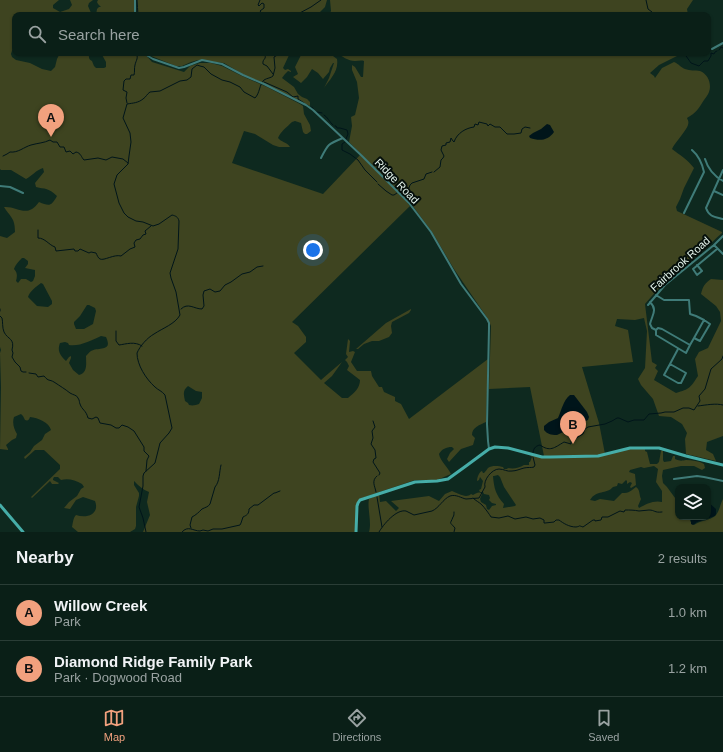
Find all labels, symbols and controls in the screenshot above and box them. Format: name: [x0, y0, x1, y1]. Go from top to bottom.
search box: [12, 12, 711, 56]
icon: search: [26, 23, 48, 45]
text: Search here: [58, 26, 140, 43]
pin: A: [38, 104, 64, 137]
street label: Ridge Road: [373, 156, 421, 206]
street label: Fairbrook Road: [648, 234, 712, 294]
your location: [303, 240, 323, 260]
pin: B: [560, 411, 586, 444]
map controls: [675, 484, 711, 520]
button: layers: [675, 484, 711, 520]
text: Nearby: [16, 548, 74, 567]
text: 2 results: [658, 551, 707, 566]
text: Willow Creek: [54, 597, 147, 614]
text: A: [24, 605, 34, 620]
text: 1.0 km: [668, 605, 707, 620]
text: Park: [54, 614, 81, 629]
text: Diamond Ridge Family Park: [54, 653, 252, 670]
text: B: [24, 661, 34, 676]
text: 1.2 km: [668, 661, 707, 676]
text: Park · Dogwood Road: [54, 670, 182, 685]
tab: Map: [103, 707, 125, 743]
tab: Directions: [332, 707, 381, 743]
tab: Saved: [588, 707, 619, 743]

